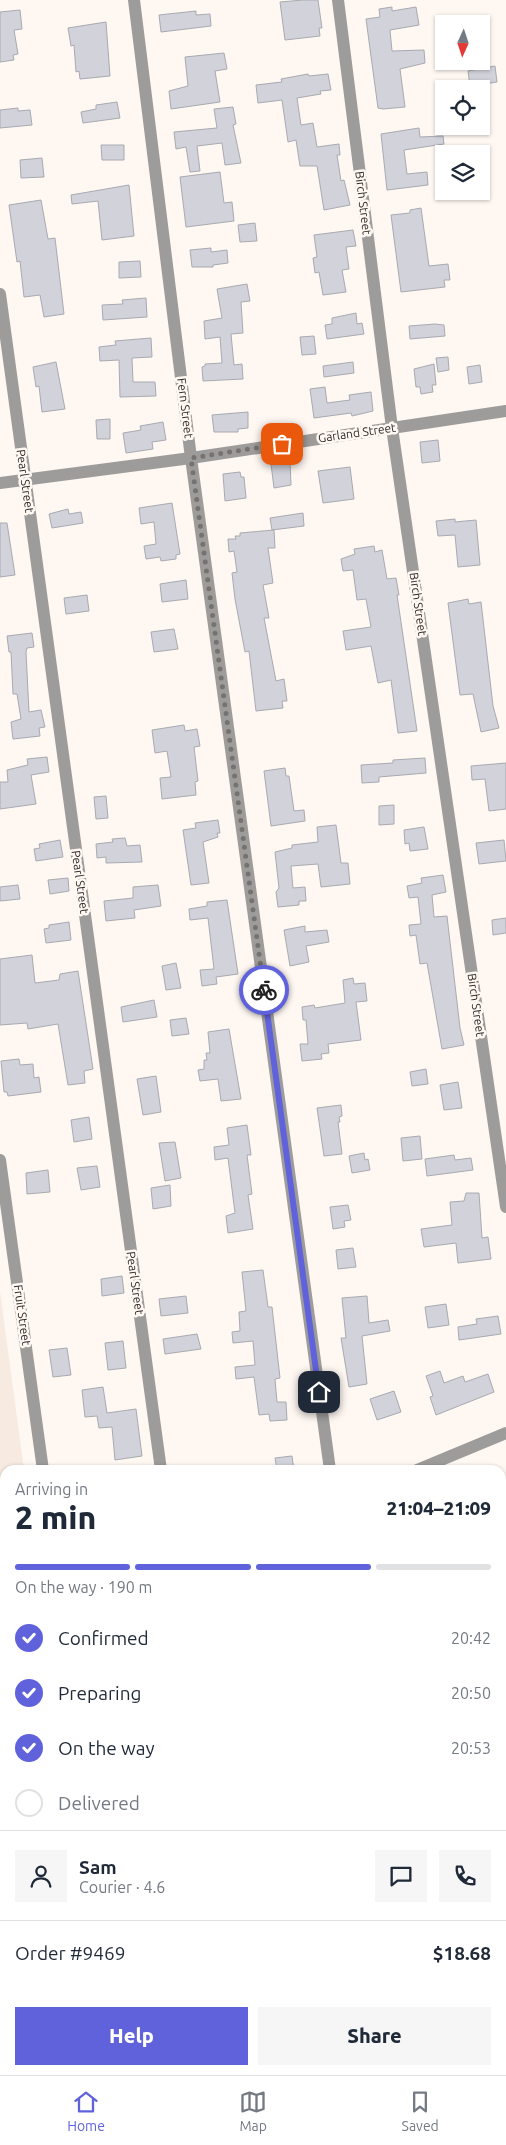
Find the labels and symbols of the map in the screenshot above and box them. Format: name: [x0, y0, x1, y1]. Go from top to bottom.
north arrow: [435, 15, 490, 70]
street label: Birch Street: [353, 171, 374, 236]
street label: Fern Street: [175, 377, 196, 439]
street label: Garland Street: [317, 421, 397, 444]
pin: [261, 423, 303, 465]
street label: Pearl Street: [15, 448, 36, 514]
street label: Birch Street: [408, 571, 429, 637]
street label: Pearl Street: [70, 849, 91, 915]
courier: [239, 965, 289, 1015]
street label: Birch Street: [466, 972, 487, 1038]
street label: Pearl Street: [125, 1250, 146, 1316]
street label: Fruit Street: [12, 1284, 33, 1347]
pin: [298, 1371, 340, 1413]

